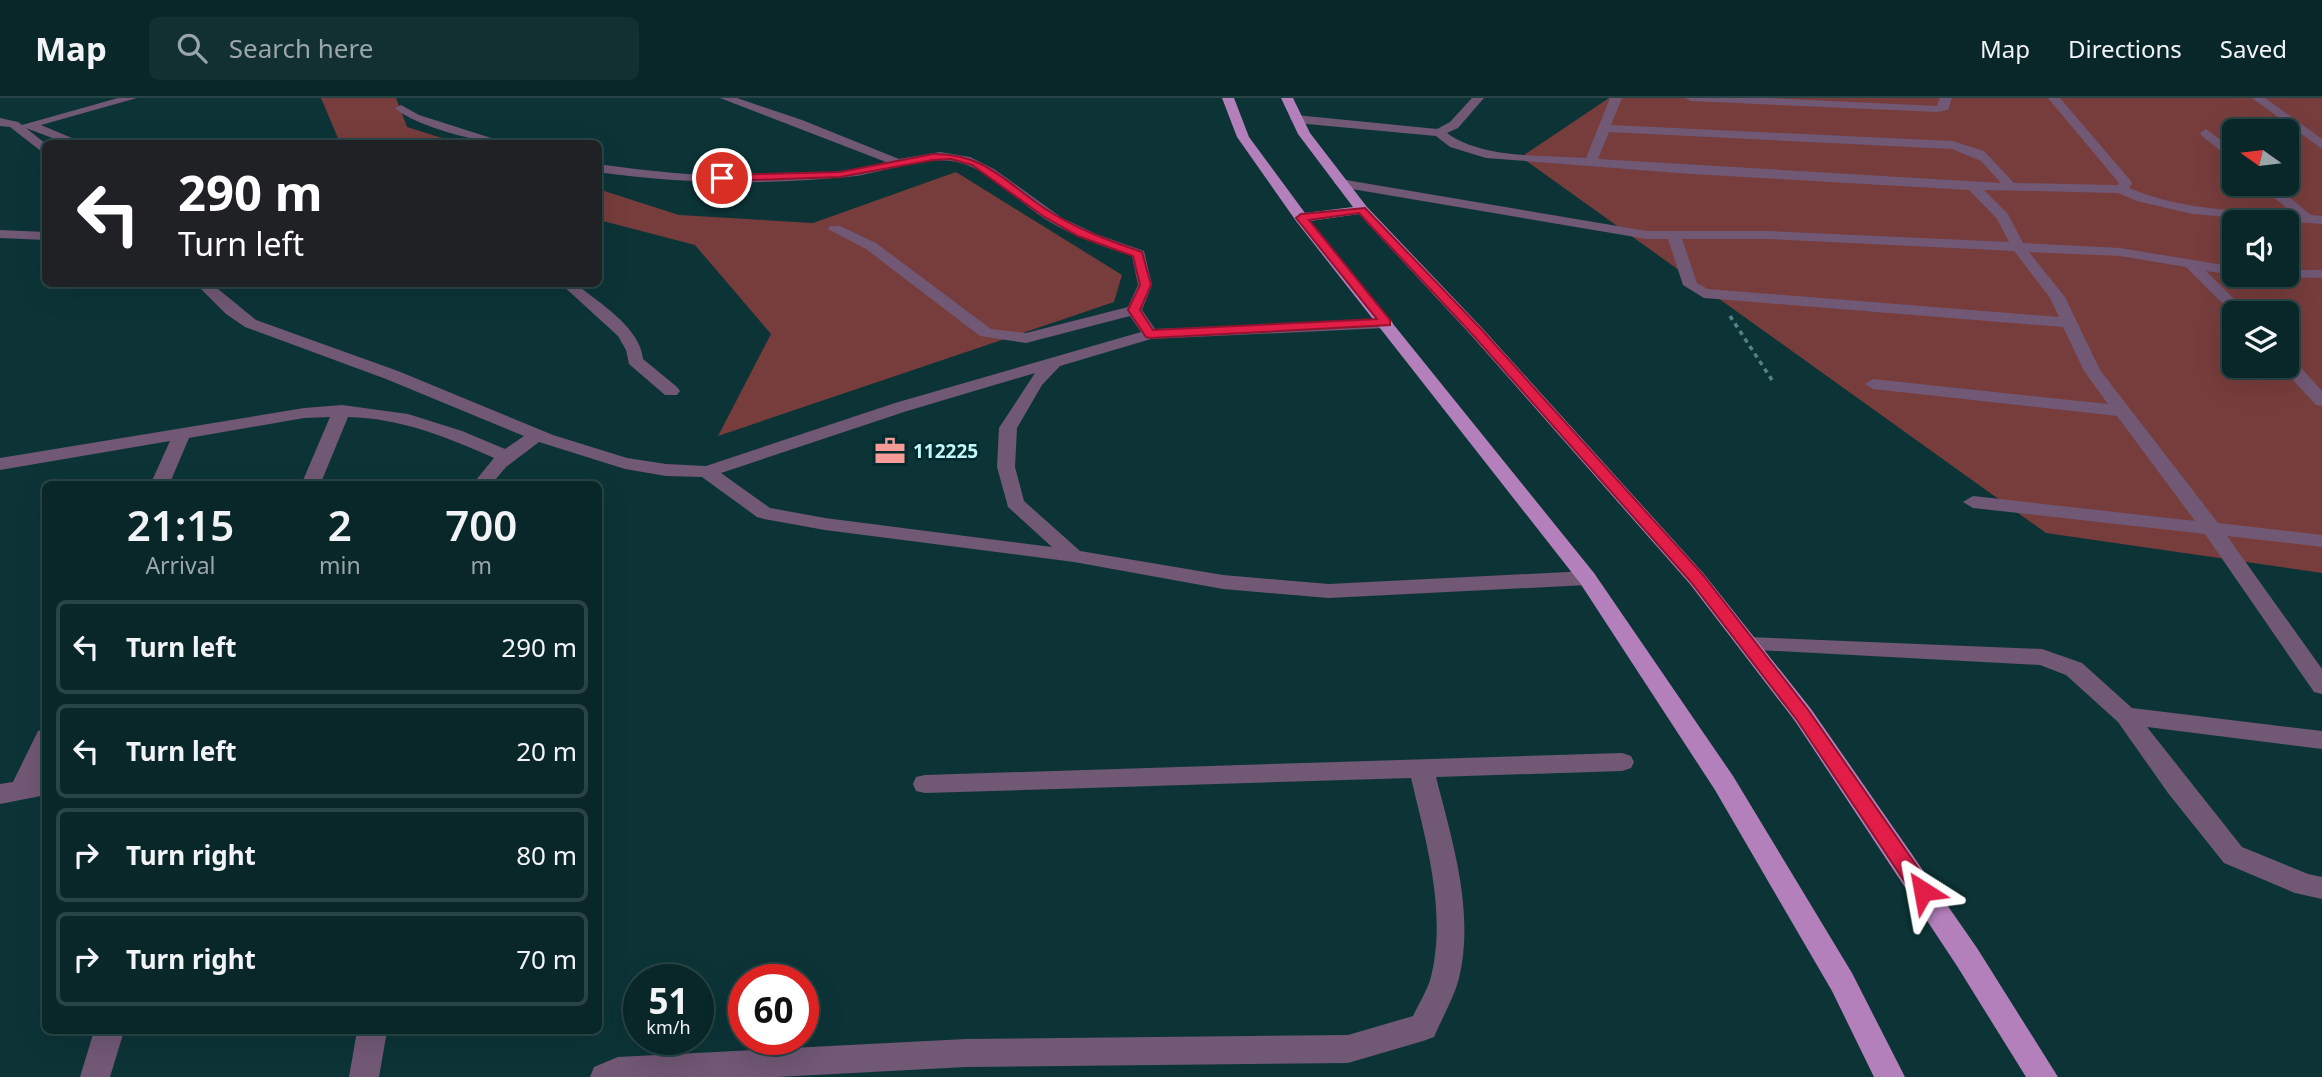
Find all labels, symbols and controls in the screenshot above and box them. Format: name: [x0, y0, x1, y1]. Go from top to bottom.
search box: [149, 17, 639, 80]
text: Map: [35, 26, 107, 71]
icon: search: [173, 29, 211, 67]
text: Search here: [229, 30, 373, 66]
text: Map: [1980, 32, 2030, 65]
text: Directions: [2068, 32, 2182, 65]
text: Saved: [2220, 32, 2287, 65]
north arrow: [2222, 119, 2300, 196]
map controls: [2222, 119, 2299, 378]
pin: [692, 148, 752, 208]
text: 290 m: [178, 159, 323, 225]
icon: arrive: [703, 159, 741, 197]
icon: left: [63, 168, 154, 259]
button: sound: [2222, 210, 2299, 287]
text: Turn left: [178, 222, 304, 265]
button: layers: [2222, 301, 2299, 378]
office icon: 112225: [873, 434, 907, 468]
place label: 112225: [913, 438, 978, 464]
text: 21:15: [127, 496, 234, 553]
text: 2: [328, 496, 352, 553]
text: 700: [445, 496, 517, 553]
text: Arrival: [145, 549, 216, 581]
text: min: [319, 549, 361, 581]
text: m: [471, 549, 492, 581]
icon: left: [67, 628, 105, 666]
text: Turn left: [126, 629, 237, 665]
text: 290 m: [501, 629, 577, 665]
icon: left: [67, 732, 105, 770]
text: Turn left: [126, 733, 237, 769]
text: 20 m: [516, 733, 577, 769]
icon: right: [67, 836, 105, 874]
text: Turn right: [126, 837, 256, 873]
text: 80 m: [516, 837, 577, 873]
position arrow: [1886, 854, 1960, 928]
icon: right: [67, 940, 105, 978]
text: Turn right: [126, 941, 256, 977]
text: 70 m: [516, 941, 577, 977]
speed limit sign: 60: [728, 964, 819, 1055]
text: 51: [648, 977, 689, 1024]
text: km/h: [646, 1015, 691, 1039]

